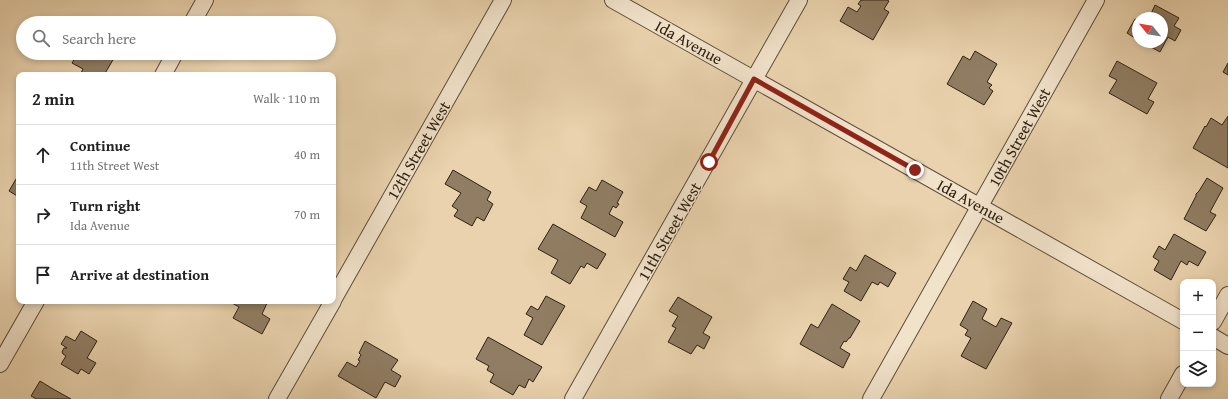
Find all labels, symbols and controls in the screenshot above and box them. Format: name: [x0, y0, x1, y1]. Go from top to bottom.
north arrow: [1132, 12, 1168, 48]
street label: Ida Avenue: [651, 14, 727, 70]
search box: [16, 16, 336, 60]
icon: search: [30, 27, 52, 49]
text: Search here: [62, 28, 136, 49]
street label: 10th Street West: [982, 83, 1056, 191]
text: 2 min: [32, 86, 74, 111]
text: Walk · 110 m: [253, 89, 320, 108]
street label: 12th Street West: [380, 96, 456, 204]
text: Continue: [70, 135, 131, 156]
icon: ahead: [32, 144, 54, 166]
text: 40 m: [294, 145, 320, 164]
route start: [700, 153, 718, 171]
text: 11th Street West: [70, 156, 159, 175]
route end: [906, 161, 924, 179]
street label: Ida Avenue: [933, 173, 1009, 229]
street label: 11th Street West: [631, 177, 707, 285]
text: Turn right: [70, 195, 141, 216]
icon: right: [32, 204, 54, 226]
text: 70 m: [294, 205, 320, 224]
text: Ida Avenue: [70, 216, 130, 235]
icon: arrive: [32, 264, 54, 286]
text: Arrive at destination: [70, 264, 209, 285]
map controls: [1180, 279, 1216, 387]
button: +: [1180, 279, 1216, 315]
button: −: [1180, 315, 1216, 351]
button: layers: [1180, 351, 1216, 387]

